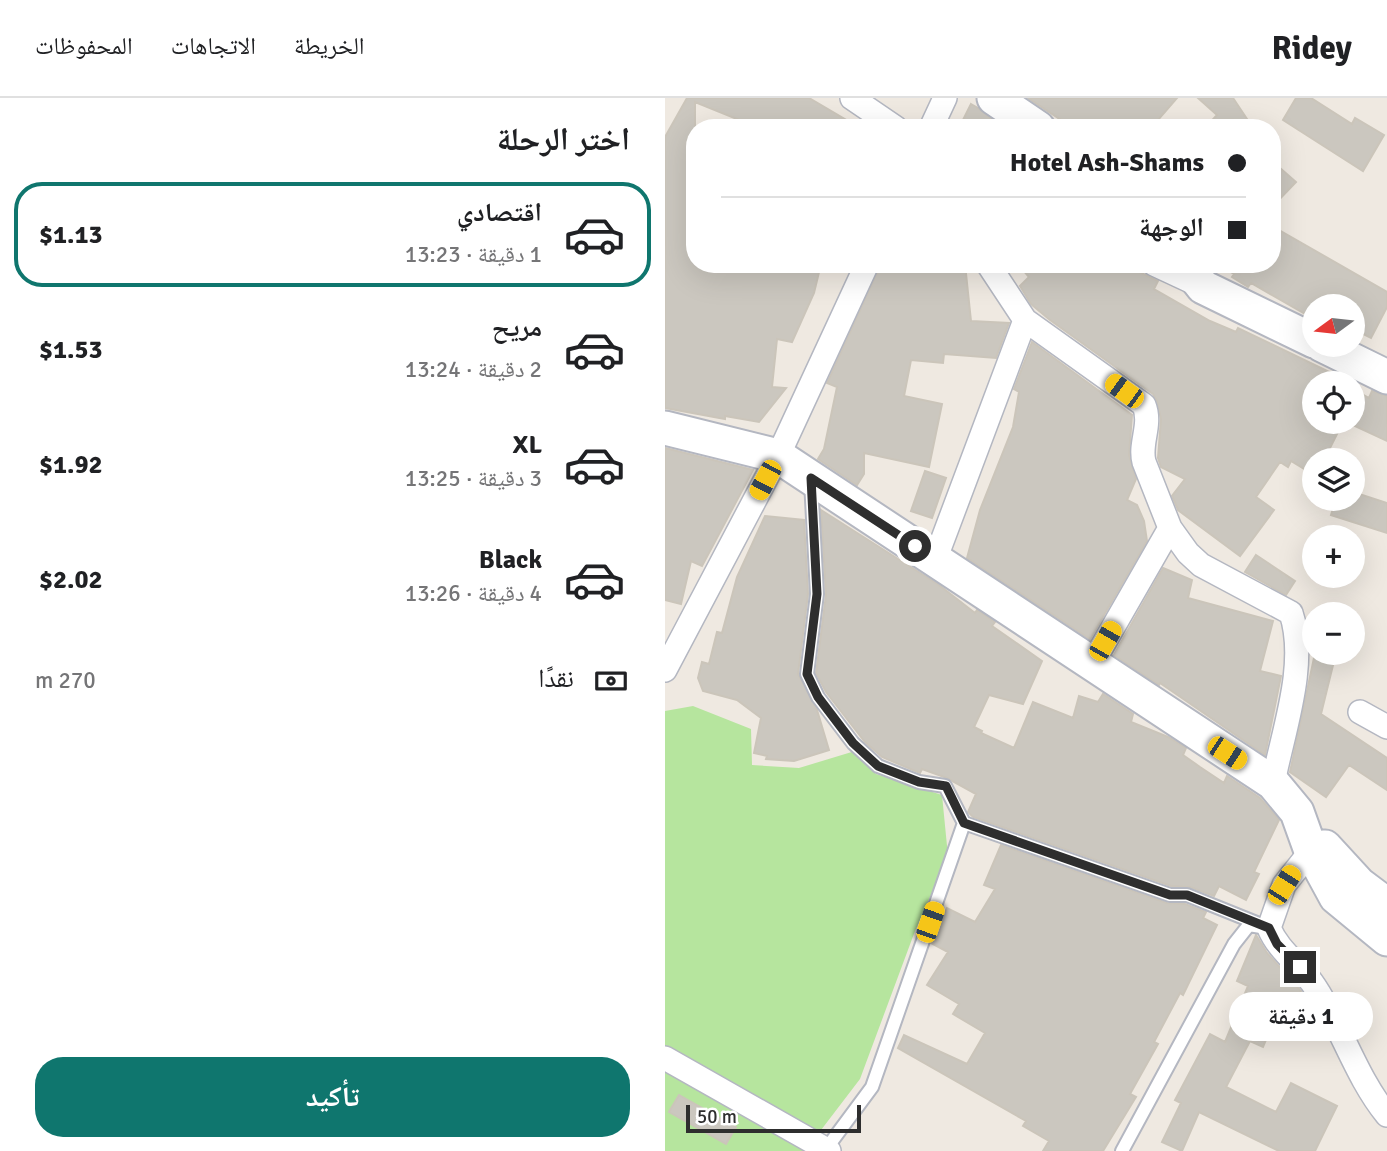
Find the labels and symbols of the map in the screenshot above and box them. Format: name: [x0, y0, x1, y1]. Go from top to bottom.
north arrow: [1302, 294, 1365, 357]
car: [1101, 370, 1148, 412]
car: [746, 457, 785, 503]
route start: [899, 530, 931, 562]
car: [1086, 618, 1125, 664]
car: [1204, 733, 1251, 773]
car: [1264, 862, 1305, 908]
car: [914, 899, 947, 945]
route end: [1284, 951, 1316, 983]
callout: 1 دقيقة: [1228, 992, 1372, 1040]
scale bar: [686, 1102, 861, 1134]

